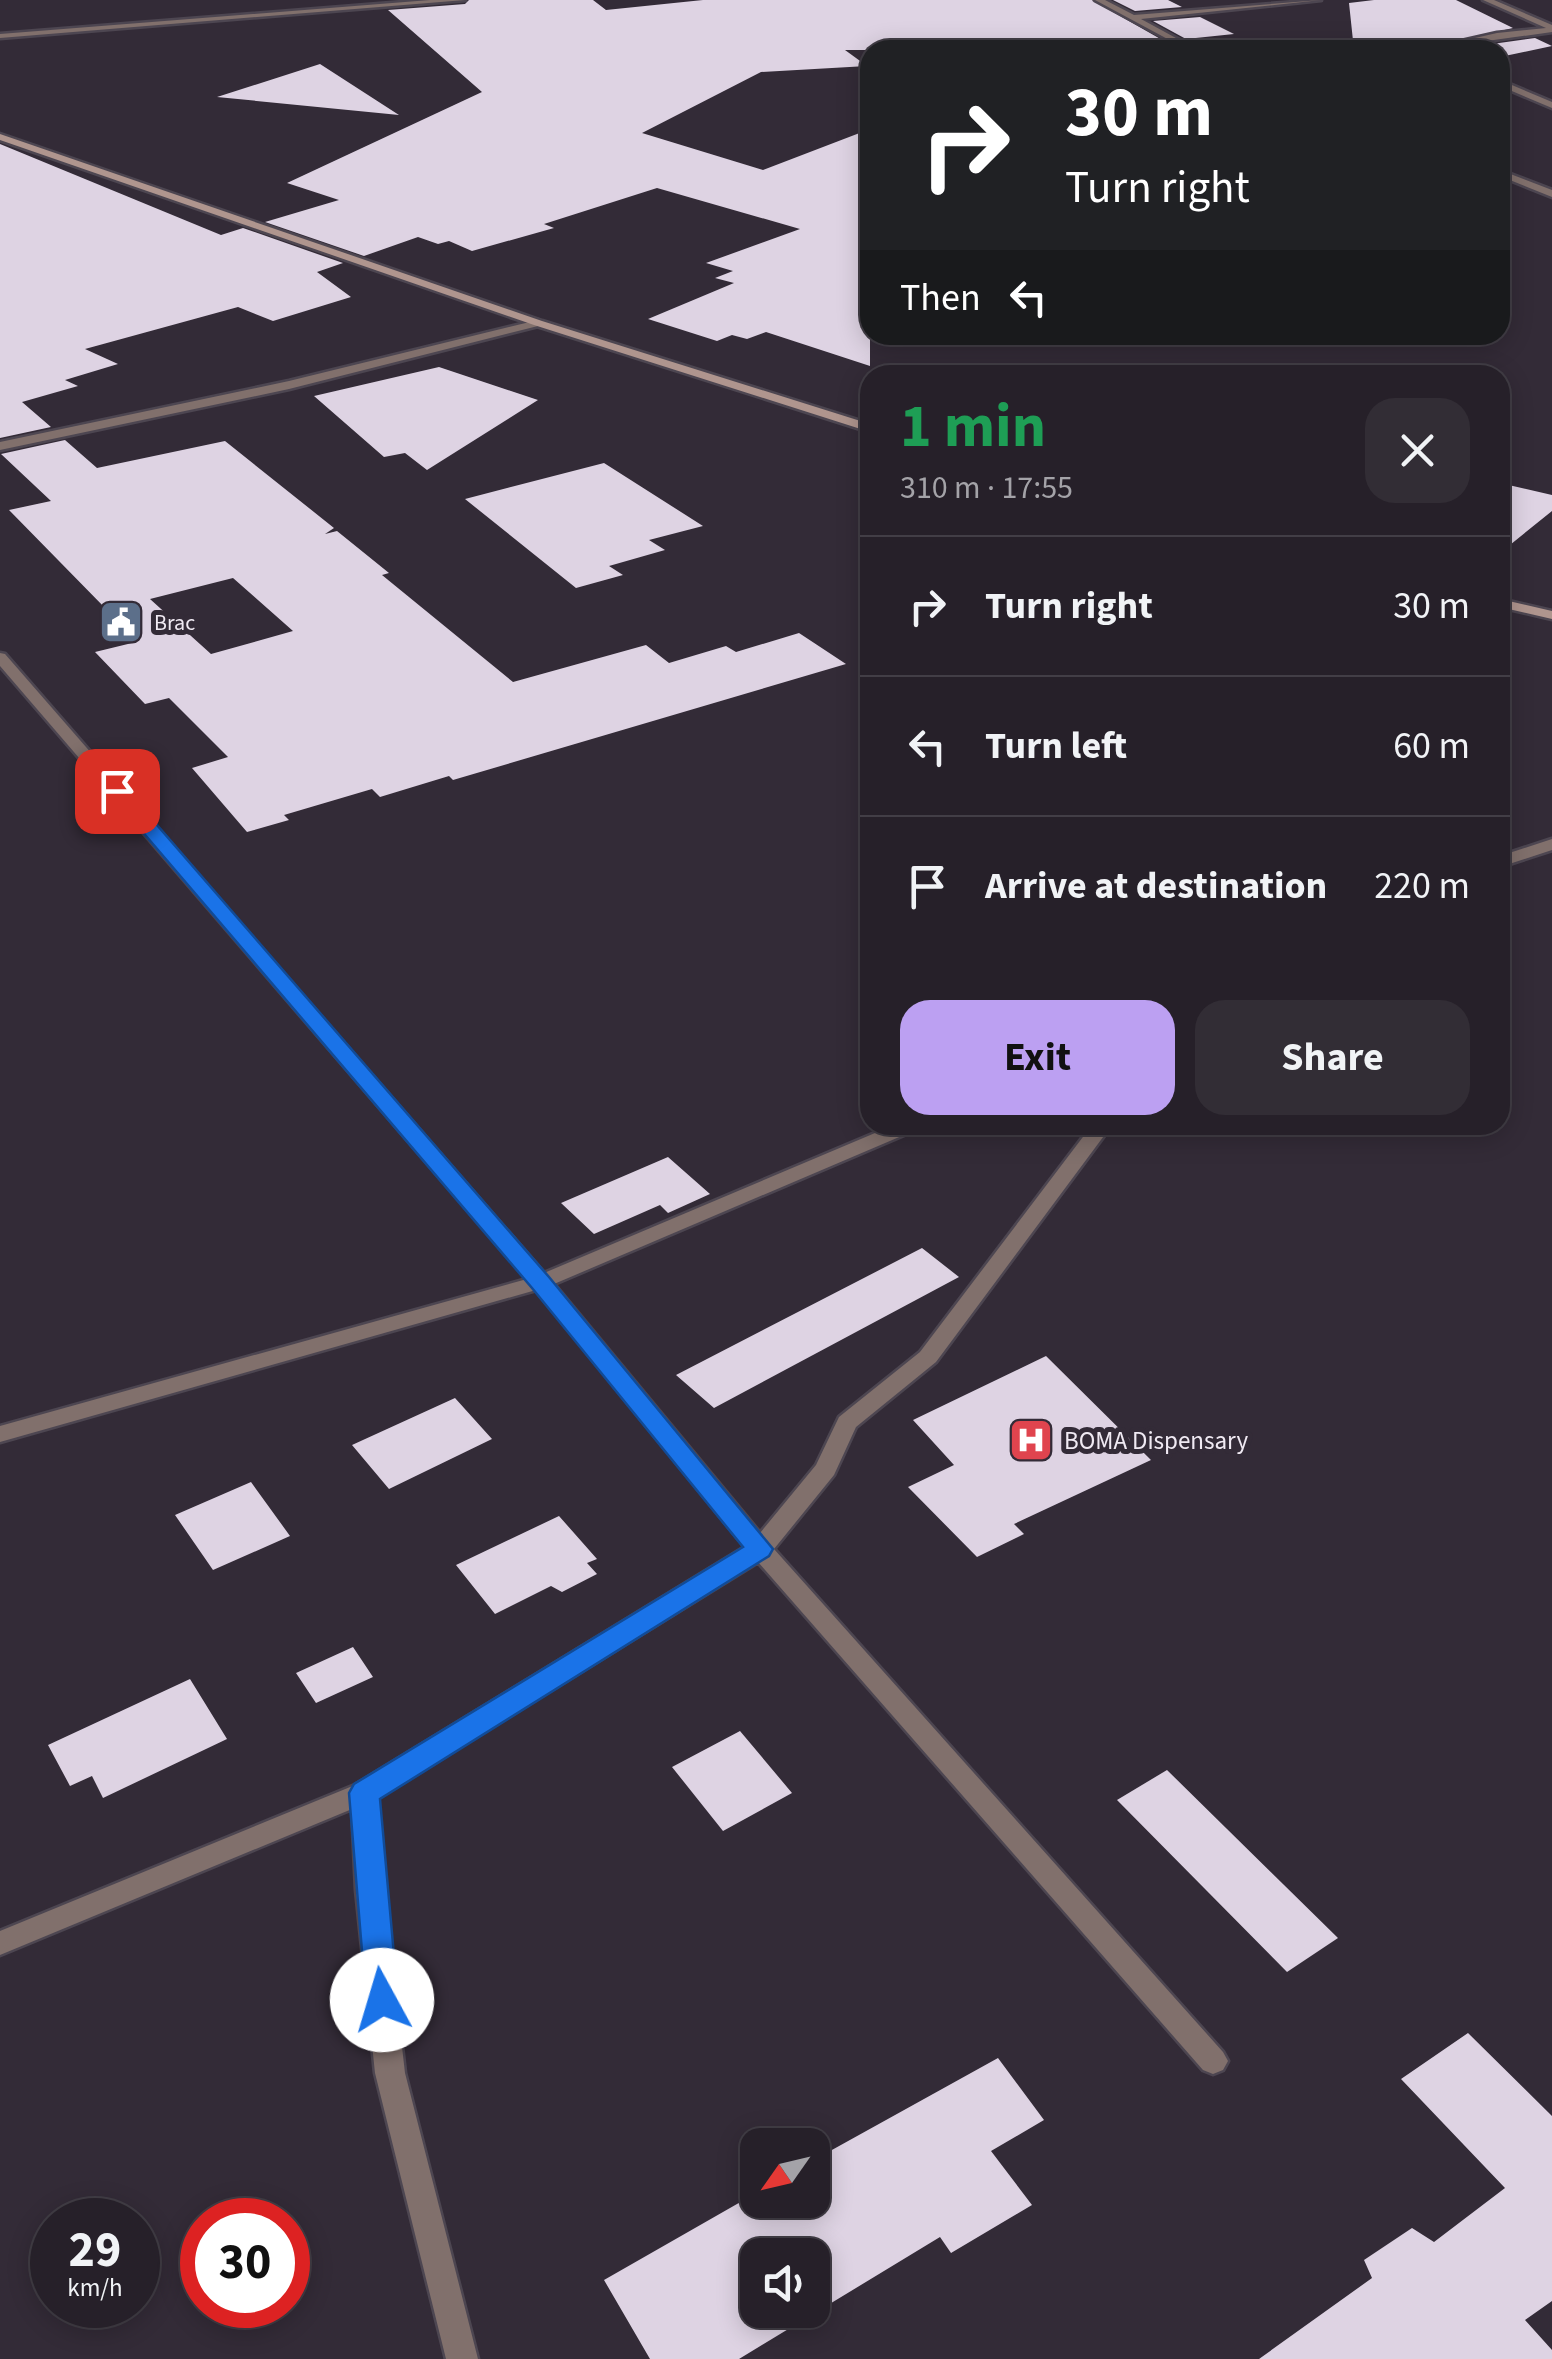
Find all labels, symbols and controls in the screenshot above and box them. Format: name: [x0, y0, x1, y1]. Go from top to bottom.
text: 30 m: [1065, 63, 1213, 163]
icon: right: [900, 80, 1030, 210]
text: Turn right: [1065, 156, 1250, 220]
icon: left: [1001, 270, 1056, 325]
text: Then: [900, 271, 981, 325]
text: 1 min: [900, 385, 1046, 470]
button: close: [1365, 398, 1470, 503]
text: 310 m · 17:55: [900, 465, 1073, 511]
icon: right: [900, 579, 955, 634]
text: Turn right: [985, 579, 1153, 633]
text: 30 m: [1393, 579, 1470, 633]
public building icon: Brac: [98, 599, 144, 645]
place label: Brac: [154, 607, 195, 639]
icon: left: [900, 719, 955, 774]
text: Turn left: [985, 719, 1127, 773]
text: 60 m: [1393, 719, 1470, 773]
pin: [75, 749, 160, 834]
icon: arrive: [90, 764, 145, 819]
icon: arrive: [900, 859, 955, 914]
text: Arrive at destination: [985, 859, 1327, 913]
text: 220 m: [1374, 859, 1470, 913]
button: Exit: [900, 1000, 1175, 1115]
button: Share: [1195, 1000, 1470, 1115]
hospital icon: BOMA Dispensary: [1008, 1417, 1054, 1463]
place label: BOMA Dispensary: [1064, 1423, 1248, 1459]
position arrow: [330, 1948, 434, 2052]
north arrow: [740, 2128, 830, 2218]
map controls: [740, 2128, 830, 2328]
speed limit sign: 30: [180, 2198, 310, 2328]
text: 29: [69, 2215, 121, 2286]
button: sound: [740, 2238, 830, 2328]
text: km/h: [67, 2270, 123, 2306]

